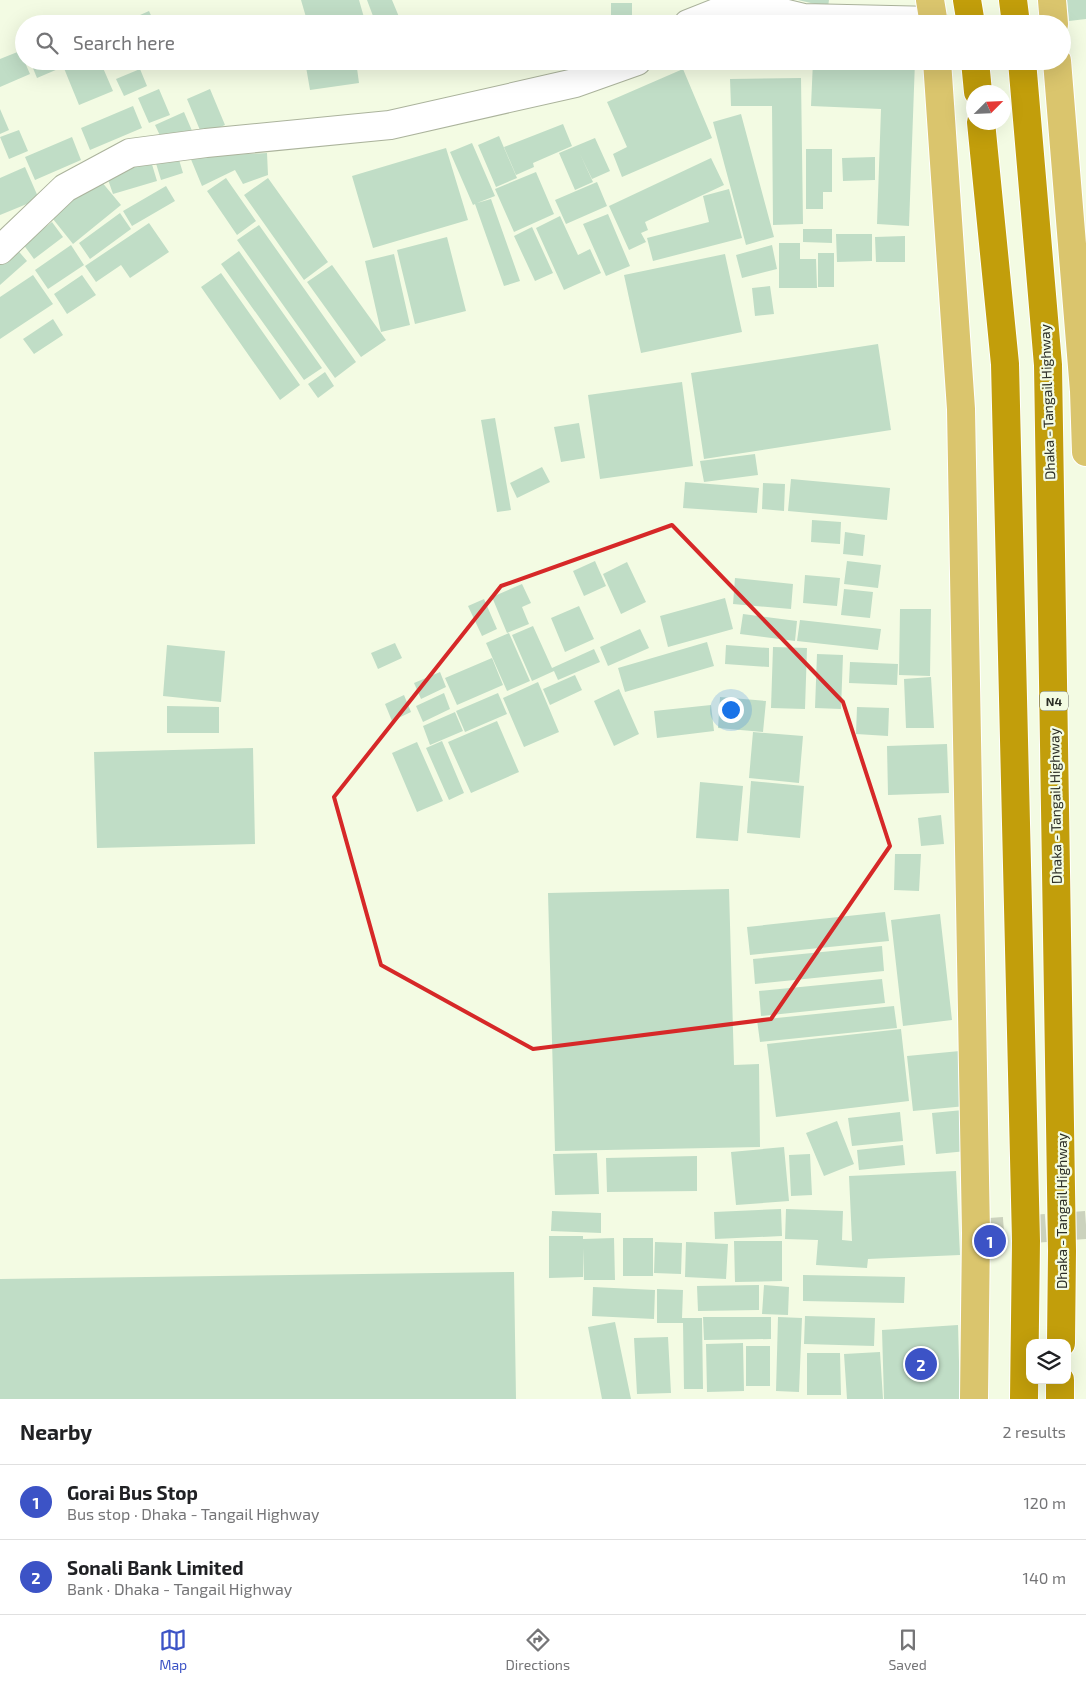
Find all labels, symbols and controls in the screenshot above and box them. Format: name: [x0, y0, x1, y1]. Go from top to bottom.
search box: [15, 15, 1071, 70]
icon: search: [33, 29, 61, 57]
text: Search here: [73, 31, 175, 54]
north arrow: [966, 85, 1011, 130]
street label: Dhaka - Tangail Highway: [1036, 323, 1058, 480]
road number: N4: [1040, 691, 1068, 710]
your location: [718, 697, 744, 723]
street label: Dhaka - Tangail Highway: [1045, 727, 1065, 884]
street label: Dhaka - Tangail Highway: [1053, 1132, 1070, 1289]
pin: 1: [974, 1222, 1006, 1260]
map controls: [1026, 1339, 1071, 1384]
button: layers: [1026, 1339, 1071, 1384]
pin: 2: [905, 1345, 937, 1383]
text: Nearby: [20, 1419, 92, 1444]
text: 2 results: [1003, 1422, 1066, 1441]
text: Gorai Bus Stop: [67, 1481, 198, 1504]
text: 1: [33, 1493, 39, 1512]
text: 120 m: [1023, 1493, 1066, 1512]
text: Bus stop · Dhaka - Tangail Highway: [67, 1504, 319, 1523]
text: Sonali Bank Limited: [67, 1556, 243, 1579]
text: 2: [31, 1568, 41, 1587]
text: 140 m: [1023, 1568, 1066, 1587]
text: Bank · Dhaka - Tangail Highway: [67, 1579, 292, 1598]
tab: Map: [159, 1626, 187, 1673]
tab: Directions: [506, 1626, 570, 1673]
tab: Saved: [888, 1626, 927, 1673]

